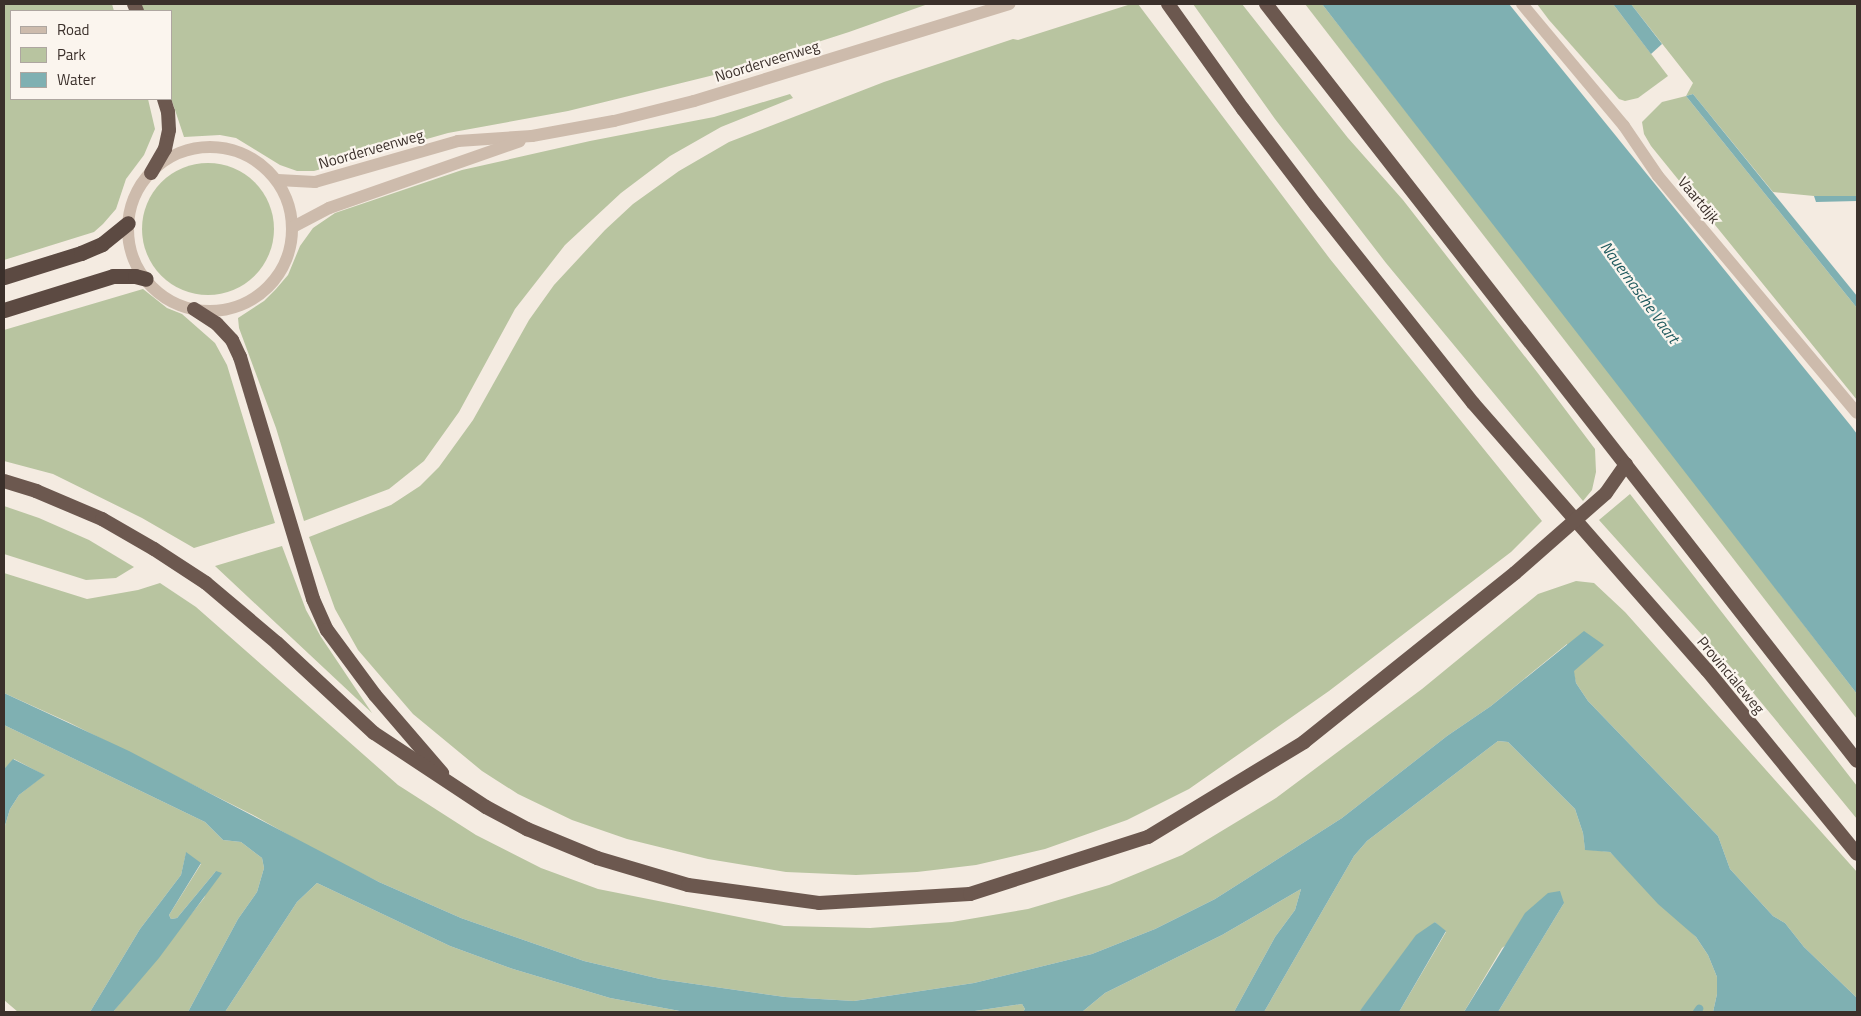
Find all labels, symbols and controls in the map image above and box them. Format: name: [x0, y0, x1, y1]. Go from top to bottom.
legend: [10, 10, 172, 100]
text: Road: [57, 18, 89, 41]
street label: Noorderveenweg: [713, 37, 821, 85]
text: Park: [57, 43, 86, 66]
text: Water: [57, 68, 96, 91]
street label: Noorderveenweg: [316, 125, 426, 173]
street label: Vaartdijk: [1674, 173, 1724, 227]
water label: Nauernasche Vaart: [1597, 237, 1683, 347]
street label: Provincialeweg: [1694, 633, 1768, 717]

